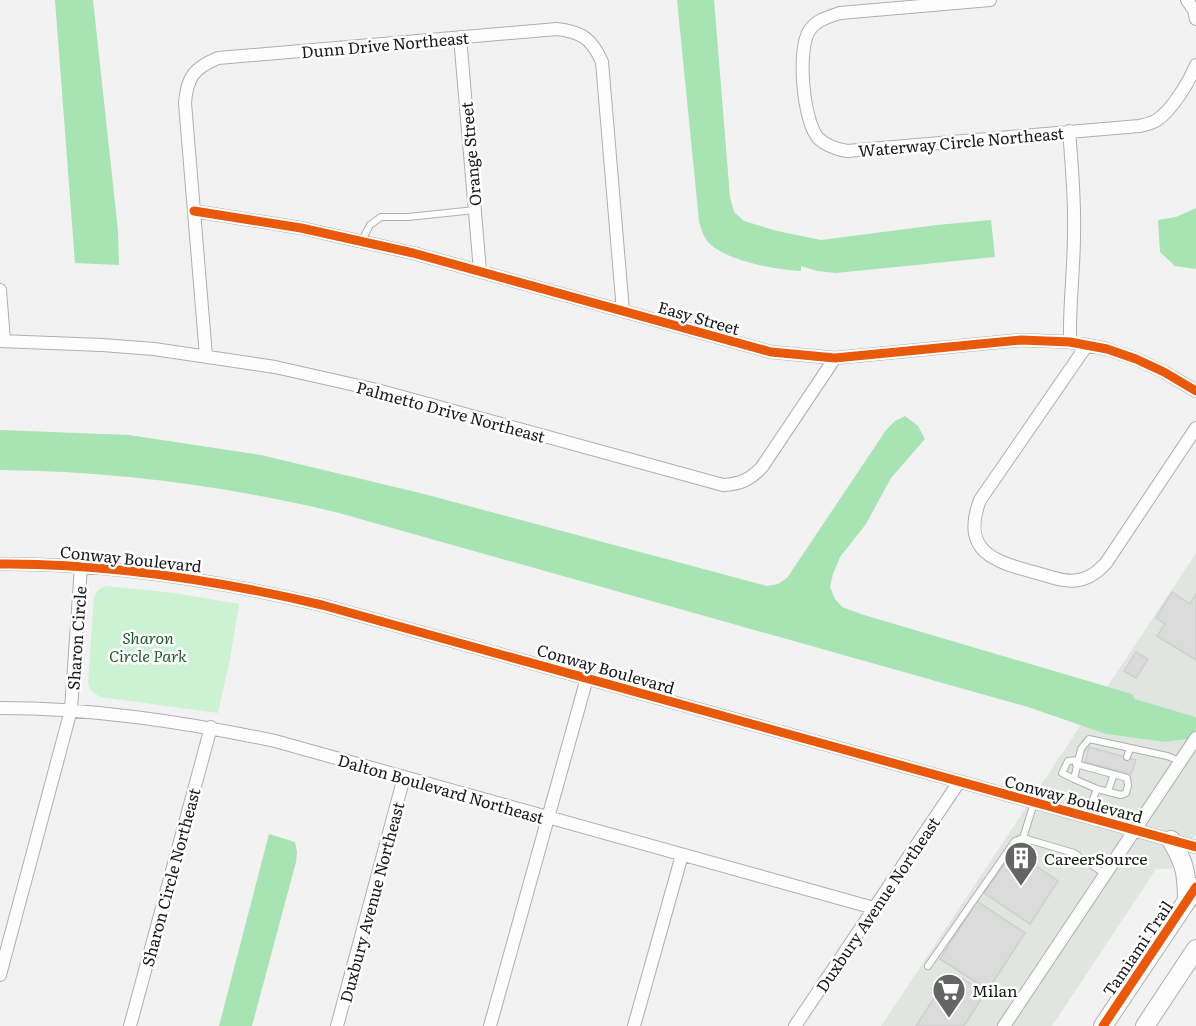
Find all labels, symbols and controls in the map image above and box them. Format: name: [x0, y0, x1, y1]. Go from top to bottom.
street label: Dunn Drive Northeast: [300, 25, 470, 63]
street label: Orange Street: [453, 100, 487, 207]
street label: Waterway Circle Northeast: [857, 120, 1065, 162]
street label: Easy Street: [655, 294, 743, 340]
street label: Palmetto Drive Northeast: [354, 374, 548, 448]
street label: Conway Boulevard: [59, 539, 203, 577]
street label: Sharon Circle: [60, 585, 92, 691]
park label: Sharon Circle Park: [109, 625, 187, 667]
street label: Conway Boulevard: [534, 637, 678, 699]
street label: Dalton Boulevard Northeast: [335, 747, 547, 829]
street label: Conway Boulevard: [1002, 768, 1146, 828]
street label: Sharon Circle Northeast: [135, 784, 206, 969]
street label: Duxbury Avenue Northeast: [333, 798, 410, 1005]
street label: Duxbury Avenue Northeast: [809, 811, 945, 997]
building icon: CareerSource: [1003, 840, 1039, 887]
place label: CareerSource: [1044, 846, 1148, 870]
street label: Tamiami Trail: [1096, 895, 1178, 1001]
supermarket icon: Milan: [931, 972, 967, 1019]
place label: Milan: [972, 978, 1018, 1002]

